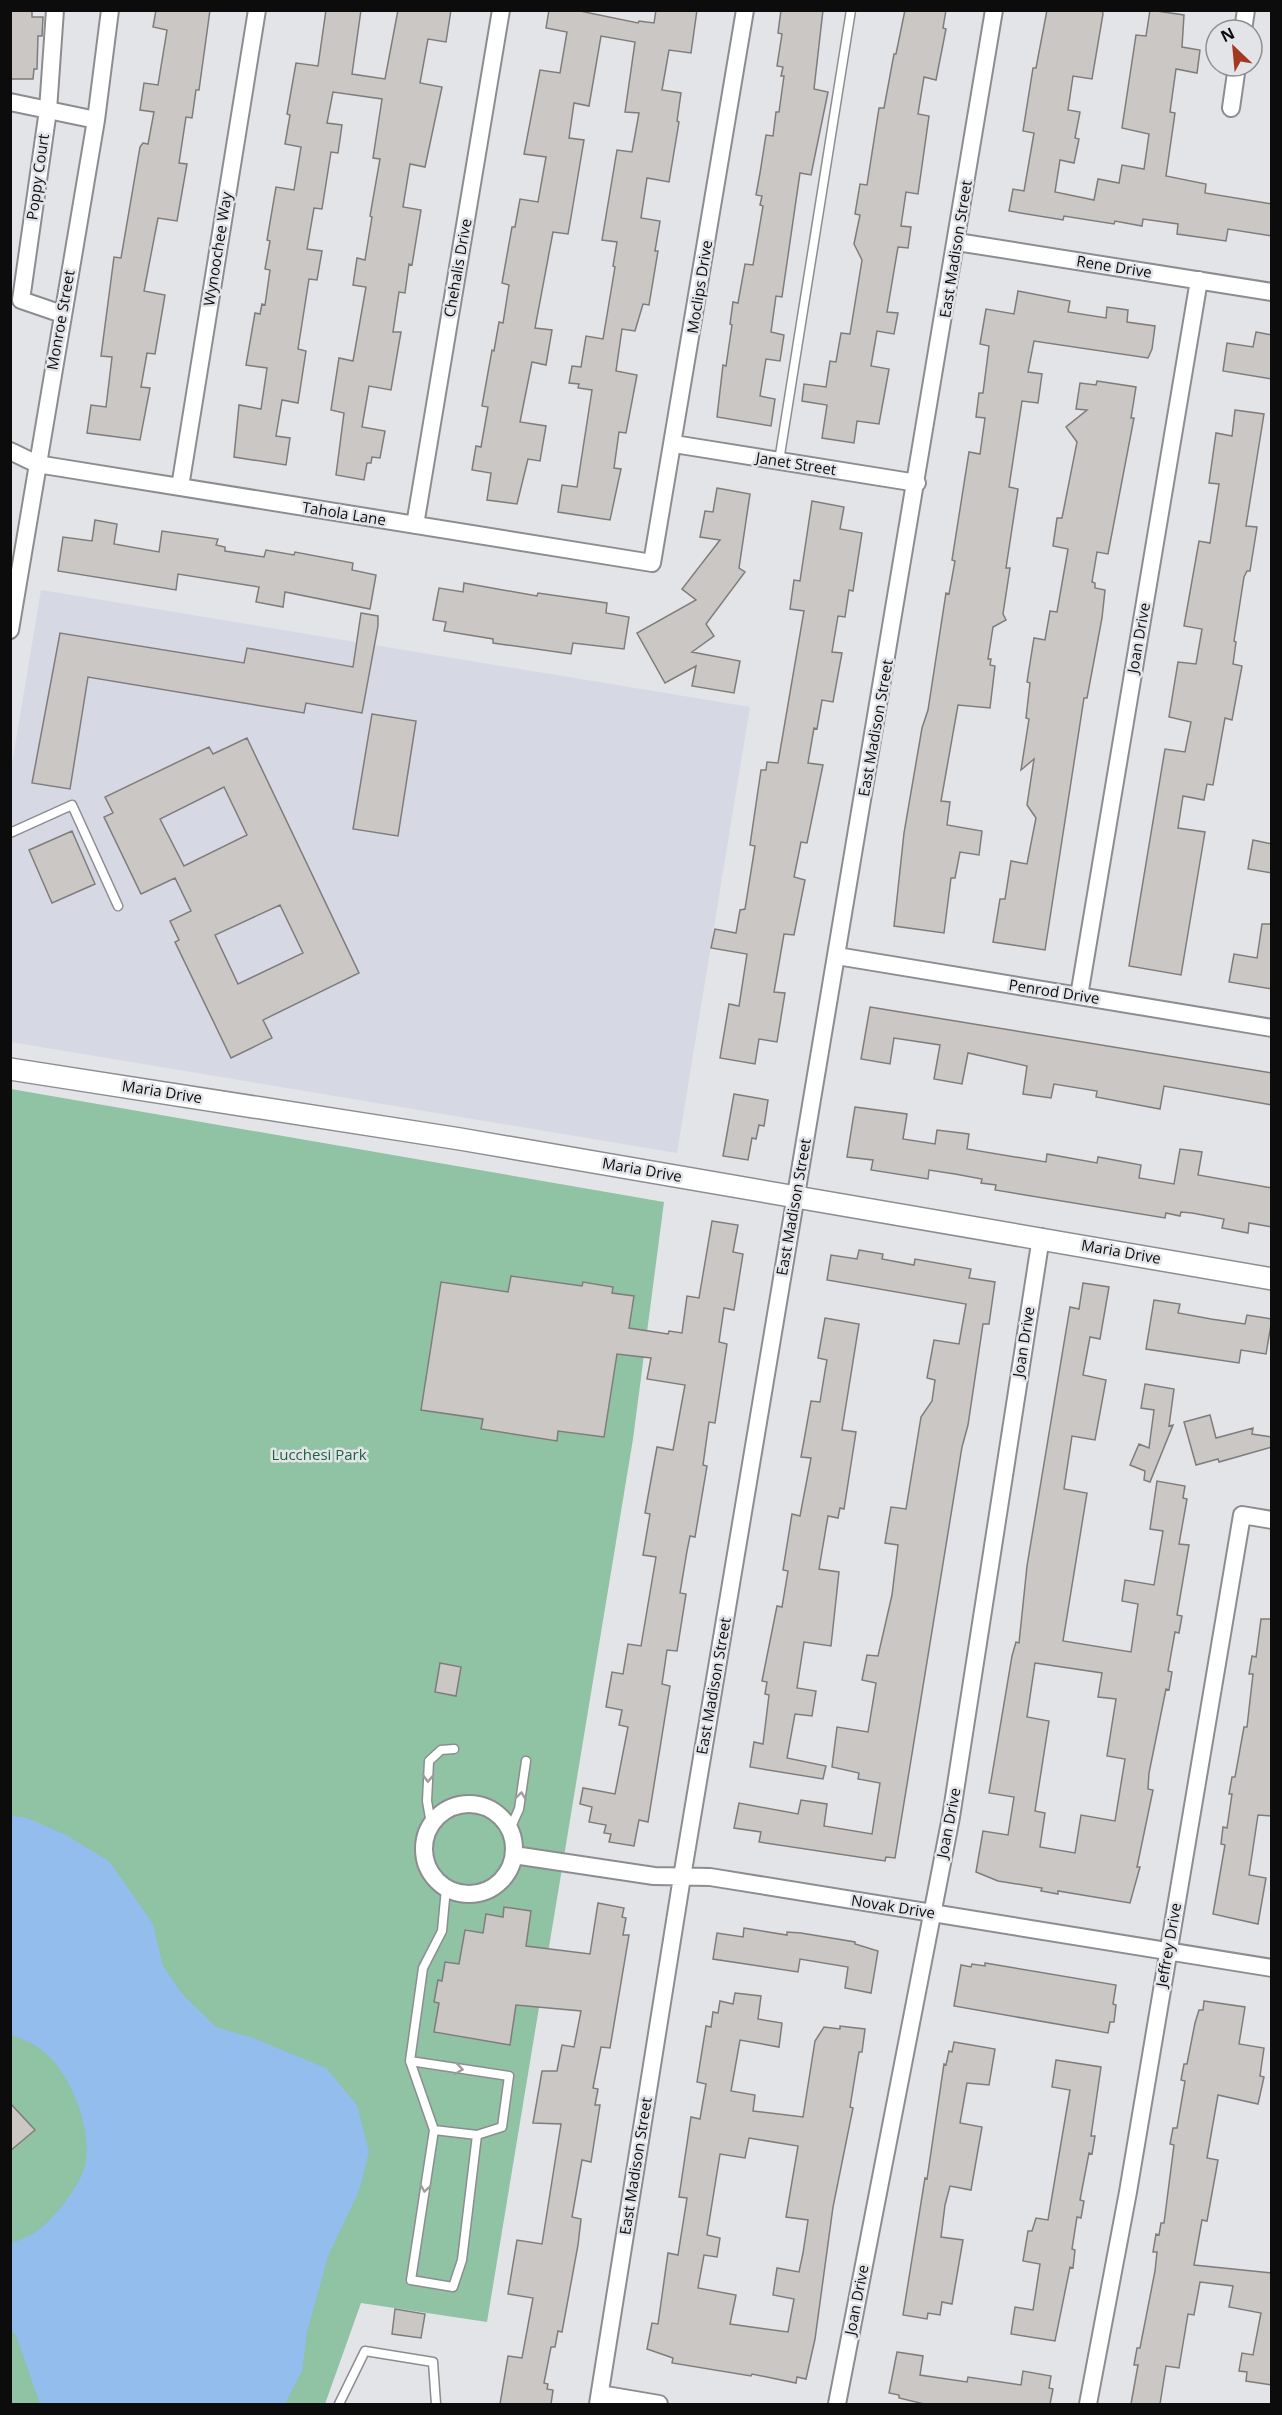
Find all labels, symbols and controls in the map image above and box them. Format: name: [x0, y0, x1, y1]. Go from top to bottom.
north arrow: [1204, 18, 1264, 78]
text: N: [1217, 22, 1238, 47]
street label: Poppy Court: [21, 132, 53, 221]
street label: East Madison Street: [934, 179, 976, 319]
street label: Wynoochee Way: [198, 190, 236, 307]
street label: Chehalis Drive: [438, 217, 476, 319]
street label: Moclips Drive: [682, 239, 716, 335]
street label: Rene Drive: [1075, 250, 1153, 282]
street label: Monroe Street: [41, 268, 79, 371]
street label: Janet Street: [753, 446, 838, 479]
street label: Tahola Lane: [301, 497, 388, 530]
street label: Joan Drive: [1122, 601, 1154, 677]
street label: East Madison Street: [853, 658, 897, 798]
street label: Penrod Drive: [1007, 974, 1101, 1008]
street label: Maria Drive: [121, 1075, 204, 1107]
street label: East Madison Street: [771, 1137, 815, 1277]
street label: Maria Drive: [601, 1152, 684, 1186]
street label: Maria Drive: [1080, 1234, 1163, 1268]
street label: Joan Drive: [1007, 1305, 1038, 1381]
park label: Lucchesi Park: [271, 1444, 367, 1464]
street label: East Madison Street: [691, 1616, 735, 1756]
one-way arrow: [421, 1773, 434, 1782]
street label: Joan Drive: [931, 1786, 965, 1862]
one-way arrow: [514, 1791, 527, 1800]
street label: Novak Drive: [850, 1890, 937, 1923]
street label: Jeffrey Drive: [1150, 1901, 1185, 1991]
one-way arrow: [455, 2062, 464, 2074]
street label: East Madison Street: [614, 2096, 656, 2236]
one-way arrow: [420, 2184, 432, 2193]
street label: Joan Drive: [839, 2263, 873, 2339]

